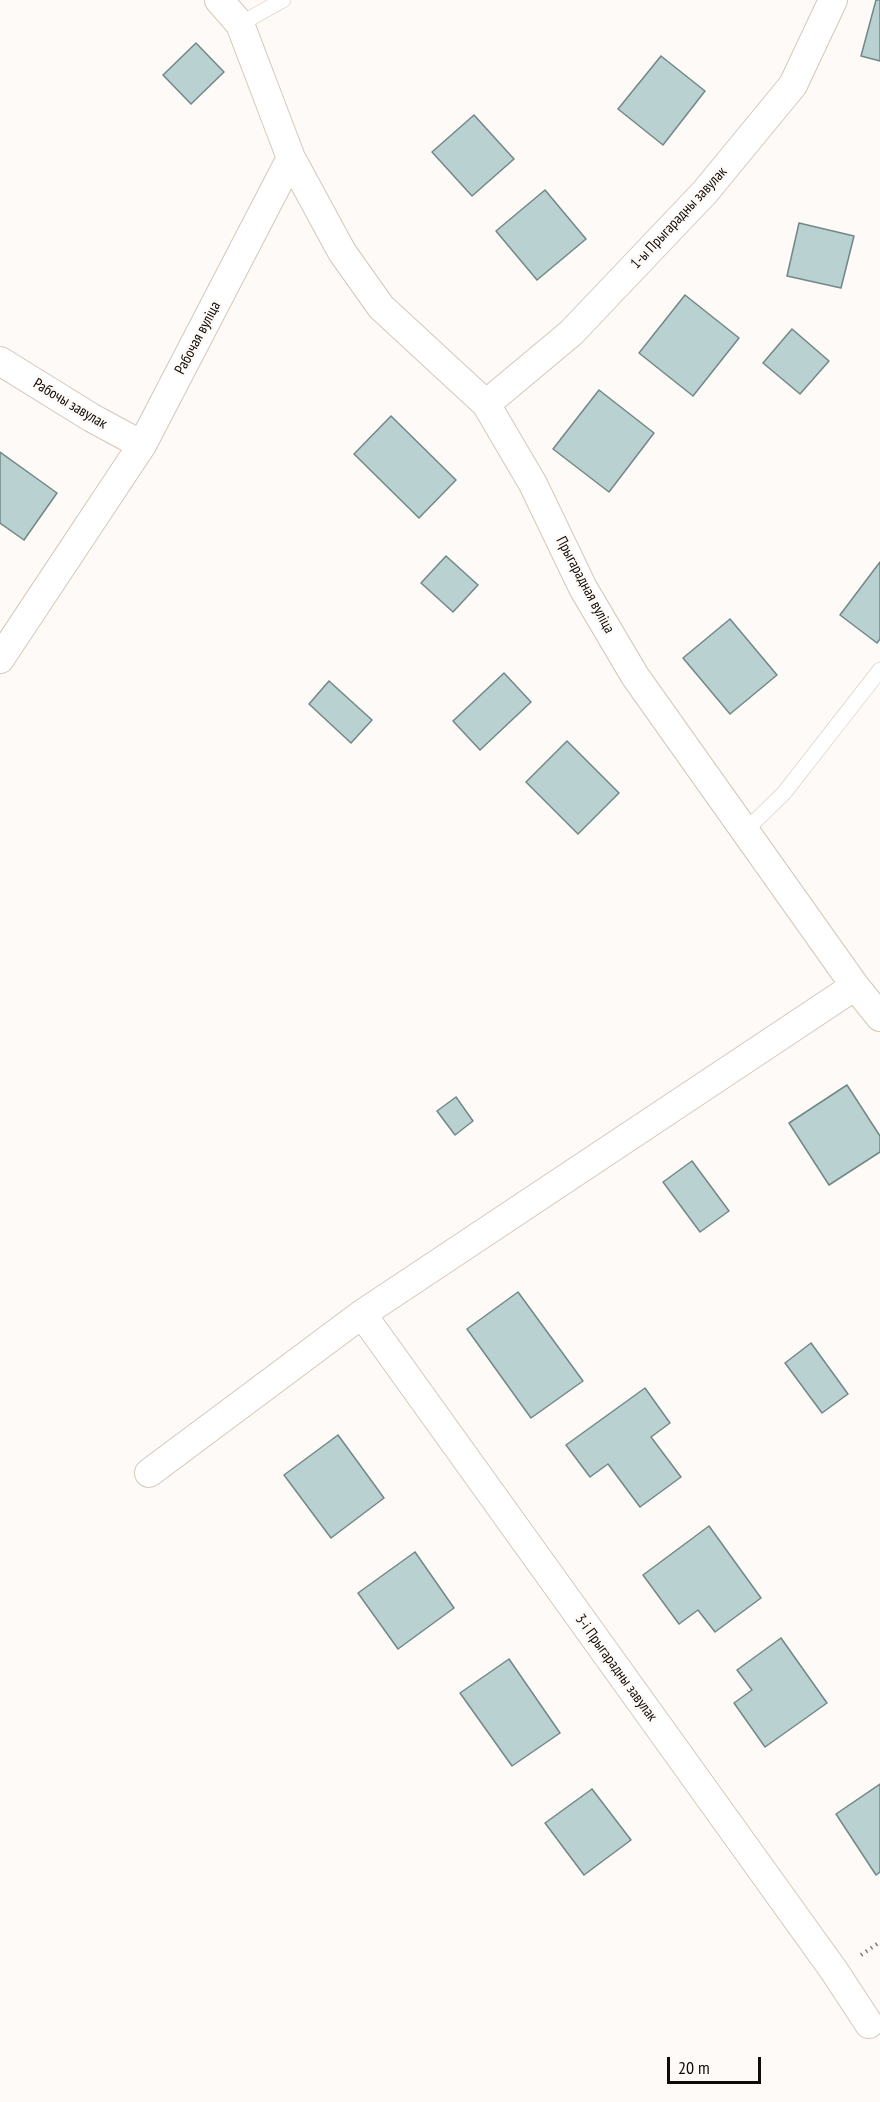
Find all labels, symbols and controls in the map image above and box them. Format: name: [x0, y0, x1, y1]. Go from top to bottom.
street label: 1-ы Прыгарадны завулак: [627, 163, 731, 273]
street label: Рабочая вуліца: [171, 299, 225, 377]
street label: Рабочы завулак: [30, 375, 110, 433]
street label: Прыгарадная вуліца: [552, 534, 618, 636]
street label: 3-і Прыгарадны завулак: [571, 1611, 661, 1725]
scale bar: [670, 2045, 764, 2083]
text: 20 m: [678, 2056, 710, 2079]

